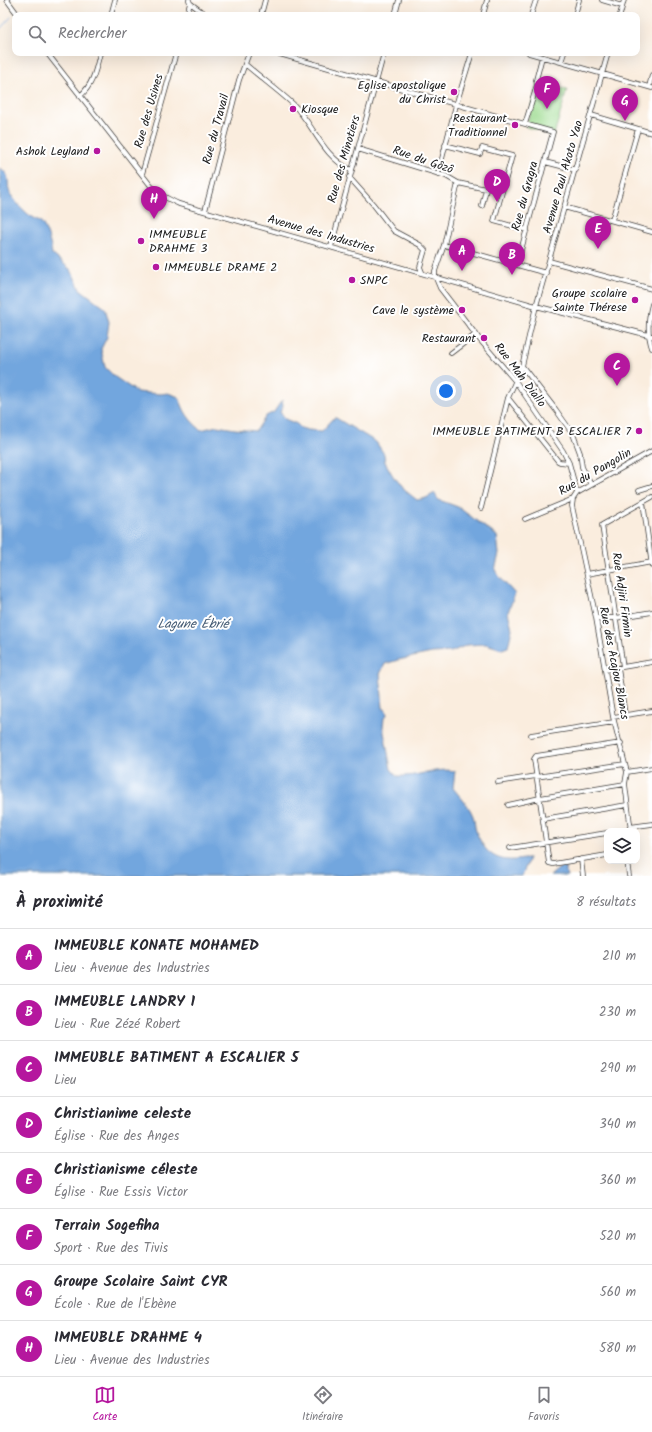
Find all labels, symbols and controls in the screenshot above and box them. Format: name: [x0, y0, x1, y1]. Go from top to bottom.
search box: [12, 12, 640, 56]
text: Rechercher: [58, 22, 126, 46]
icon: search: [26, 23, 48, 45]
street label: Rue des Usines: [129, 72, 169, 150]
place label: Eglise apostolique du Christ: [358, 76, 447, 109]
pin: F: [534, 76, 560, 109]
marker: Eglise apostolique du Christ: [449, 87, 459, 97]
pin: G: [612, 88, 638, 121]
street label: Rue du Travail: [197, 92, 235, 166]
place label: Kiosque: [301, 100, 339, 119]
marker: Kiosque: [288, 104, 298, 114]
place label: Restaurant Traditionnel: [448, 109, 507, 142]
street label: Rue des Minotiers: [322, 113, 366, 205]
street label: Avenue Paul Akoto Yao: [538, 118, 588, 236]
marker: Restaurant Traditionnel: [510, 120, 520, 130]
street label: Rue du Gôzô: [390, 141, 456, 179]
place label: Ashok Leyland: [16, 142, 90, 161]
marker: Ashok Leyland: [92, 146, 102, 156]
street label: Rue du Gragra: [507, 159, 544, 233]
pin: D: [484, 169, 510, 202]
pin: H: [141, 186, 167, 219]
street label: Avenue des Industries: [265, 210, 377, 258]
pin: E: [585, 216, 611, 249]
place label: IMMEUBLE DRAHME 3: [149, 225, 208, 258]
marker: IMMEUBLE DRAHME 3: [136, 236, 146, 246]
pin: A: [449, 238, 475, 271]
pin: B: [499, 242, 525, 275]
place label: IMMEUBLE DRAME 2: [164, 258, 277, 277]
marker: IMMEUBLE DRAME 2: [151, 262, 161, 272]
place label: SNPC: [360, 271, 388, 290]
marker: SNPC: [347, 275, 357, 285]
place label: Groupe scolaire Sainte Thérese: [552, 284, 628, 317]
marker: Groupe scolaire Sainte Thérese: [630, 295, 640, 305]
place label: Cave le système: [372, 301, 455, 320]
marker: Cave le système: [457, 305, 467, 315]
place label: Restaurant: [422, 329, 476, 348]
marker: Restaurant: [479, 333, 489, 343]
street label: Rue Mah Diallo: [489, 339, 551, 411]
pin: C: [604, 353, 630, 386]
your location: [436, 381, 456, 401]
place label: IMMEUBLE BATIMENT B ESCALIER 7: [432, 422, 631, 441]
marker: IMMEUBLE BATIMENT B ESCALIER 7: [634, 426, 644, 436]
street label: Rue du Pangolin: [555, 443, 635, 501]
street label: Rue Adjiri Firmin: [607, 551, 637, 639]
street label: Rue des Acajou Blancs: [594, 605, 634, 721]
water label: Lagune Ébrié: [157, 614, 232, 635]
map controls: [604, 828, 640, 864]
button: layers: [604, 828, 640, 864]
text: À proximité: [16, 889, 103, 916]
text: 8 résultats: [576, 892, 636, 913]
text: IMMEUBLE KONATE MOHAMED: [54, 934, 259, 958]
text: A: [25, 946, 33, 967]
text: 210 m: [602, 946, 636, 967]
text: Lieu · Avenue des Industries: [54, 958, 209, 979]
text: IMMEUBLE LANDRY 1: [54, 990, 195, 1014]
text: B: [25, 1002, 33, 1023]
text: 230 m: [599, 1002, 636, 1023]
text: Lieu · Rue Zézé Robert: [54, 1014, 181, 1035]
text: IMMEUBLE BATIMENT A ESCALIER 5: [54, 1046, 299, 1070]
text: C: [25, 1058, 33, 1079]
text: 290 m: [600, 1058, 636, 1079]
text: Lieu: [54, 1070, 76, 1091]
text: Christianime celeste: [54, 1102, 191, 1126]
text: D: [25, 1114, 33, 1135]
text: 340 m: [599, 1114, 636, 1135]
text: Église · Rue des Anges: [54, 1126, 179, 1147]
text: Christianisme céleste: [54, 1158, 198, 1182]
text: E: [25, 1170, 33, 1191]
text: 360 m: [599, 1170, 636, 1191]
text: Église · Rue Essis Victor: [54, 1182, 187, 1203]
text: Terrain Sogefiha: [54, 1214, 160, 1238]
text: F: [25, 1226, 33, 1247]
text: 520 m: [599, 1226, 636, 1247]
text: Sport · Rue des Tivis: [54, 1238, 168, 1259]
text: Groupe Scolaire Saint CYR: [54, 1270, 228, 1294]
text: G: [25, 1282, 33, 1303]
text: 560 m: [600, 1282, 636, 1303]
text: École · Rue de l'Ebène: [54, 1294, 176, 1315]
text: IMMEUBLE DRAHME 4: [54, 1326, 202, 1350]
text: H: [25, 1338, 33, 1359]
text: 580 m: [599, 1338, 636, 1359]
text: Lieu · Avenue des Industries: [54, 1350, 209, 1371]
tab: Carte: [92, 1384, 117, 1426]
tab: Itinéraire: [302, 1384, 343, 1426]
tab: Favoris: [528, 1384, 560, 1426]

